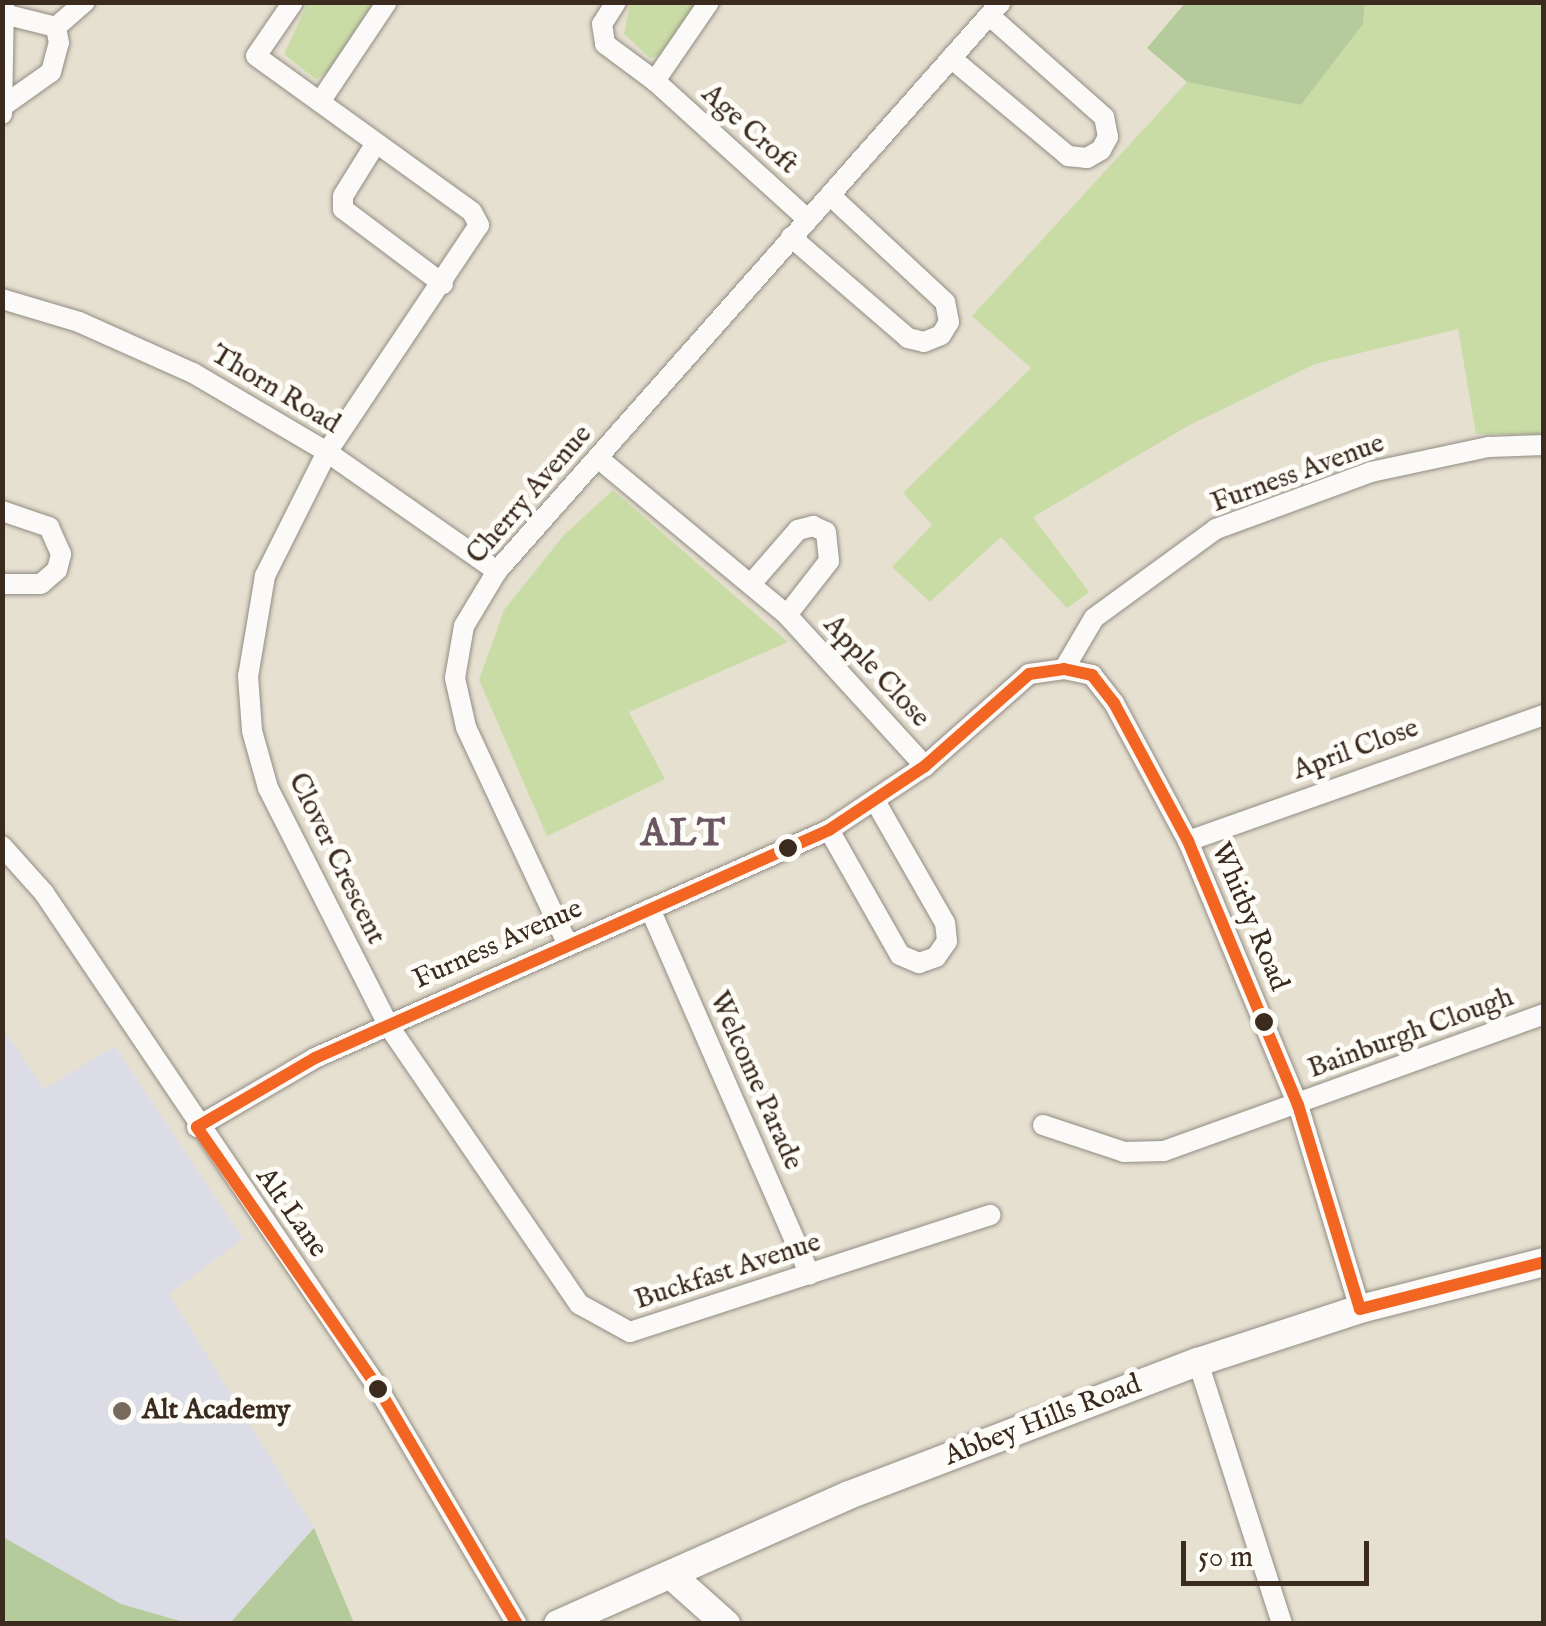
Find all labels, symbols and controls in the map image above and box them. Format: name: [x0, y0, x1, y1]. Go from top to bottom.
street label: Age Croft: [694, 78, 804, 182]
street label: Thorn Road: [204, 338, 346, 442]
street label: Cherry Avenue: [460, 418, 600, 572]
street label: Furness Avenue: [1207, 427, 1389, 521]
street label: Apple Close: [816, 609, 936, 735]
street label: April Close: [1289, 712, 1423, 788]
street label: Clover Crescent: [280, 768, 392, 950]
district label: ALT: [641, 813, 727, 859]
unlabelled marker: [778, 838, 798, 858]
street label: Whitby Road: [1203, 838, 1295, 996]
street label: Furness Avenue: [408, 893, 588, 997]
street label: Bainburgh Clough: [1304, 981, 1518, 1087]
street label: Welcome Parade: [701, 987, 809, 1175]
unlabelled marker: [1254, 1012, 1274, 1032]
street label: Alt Lane: [248, 1162, 334, 1264]
street label: Buckfast Avenue: [631, 1226, 825, 1318]
street label: Abbey Hills Road: [940, 1368, 1146, 1474]
unlabelled marker: [368, 1379, 388, 1399]
place label: Alt Academy: [142, 1394, 290, 1428]
marker: Alt Academy: [111, 1400, 133, 1422]
scale bar: [1186, 1521, 1374, 1583]
text: 50 m: [1198, 1539, 1253, 1577]

